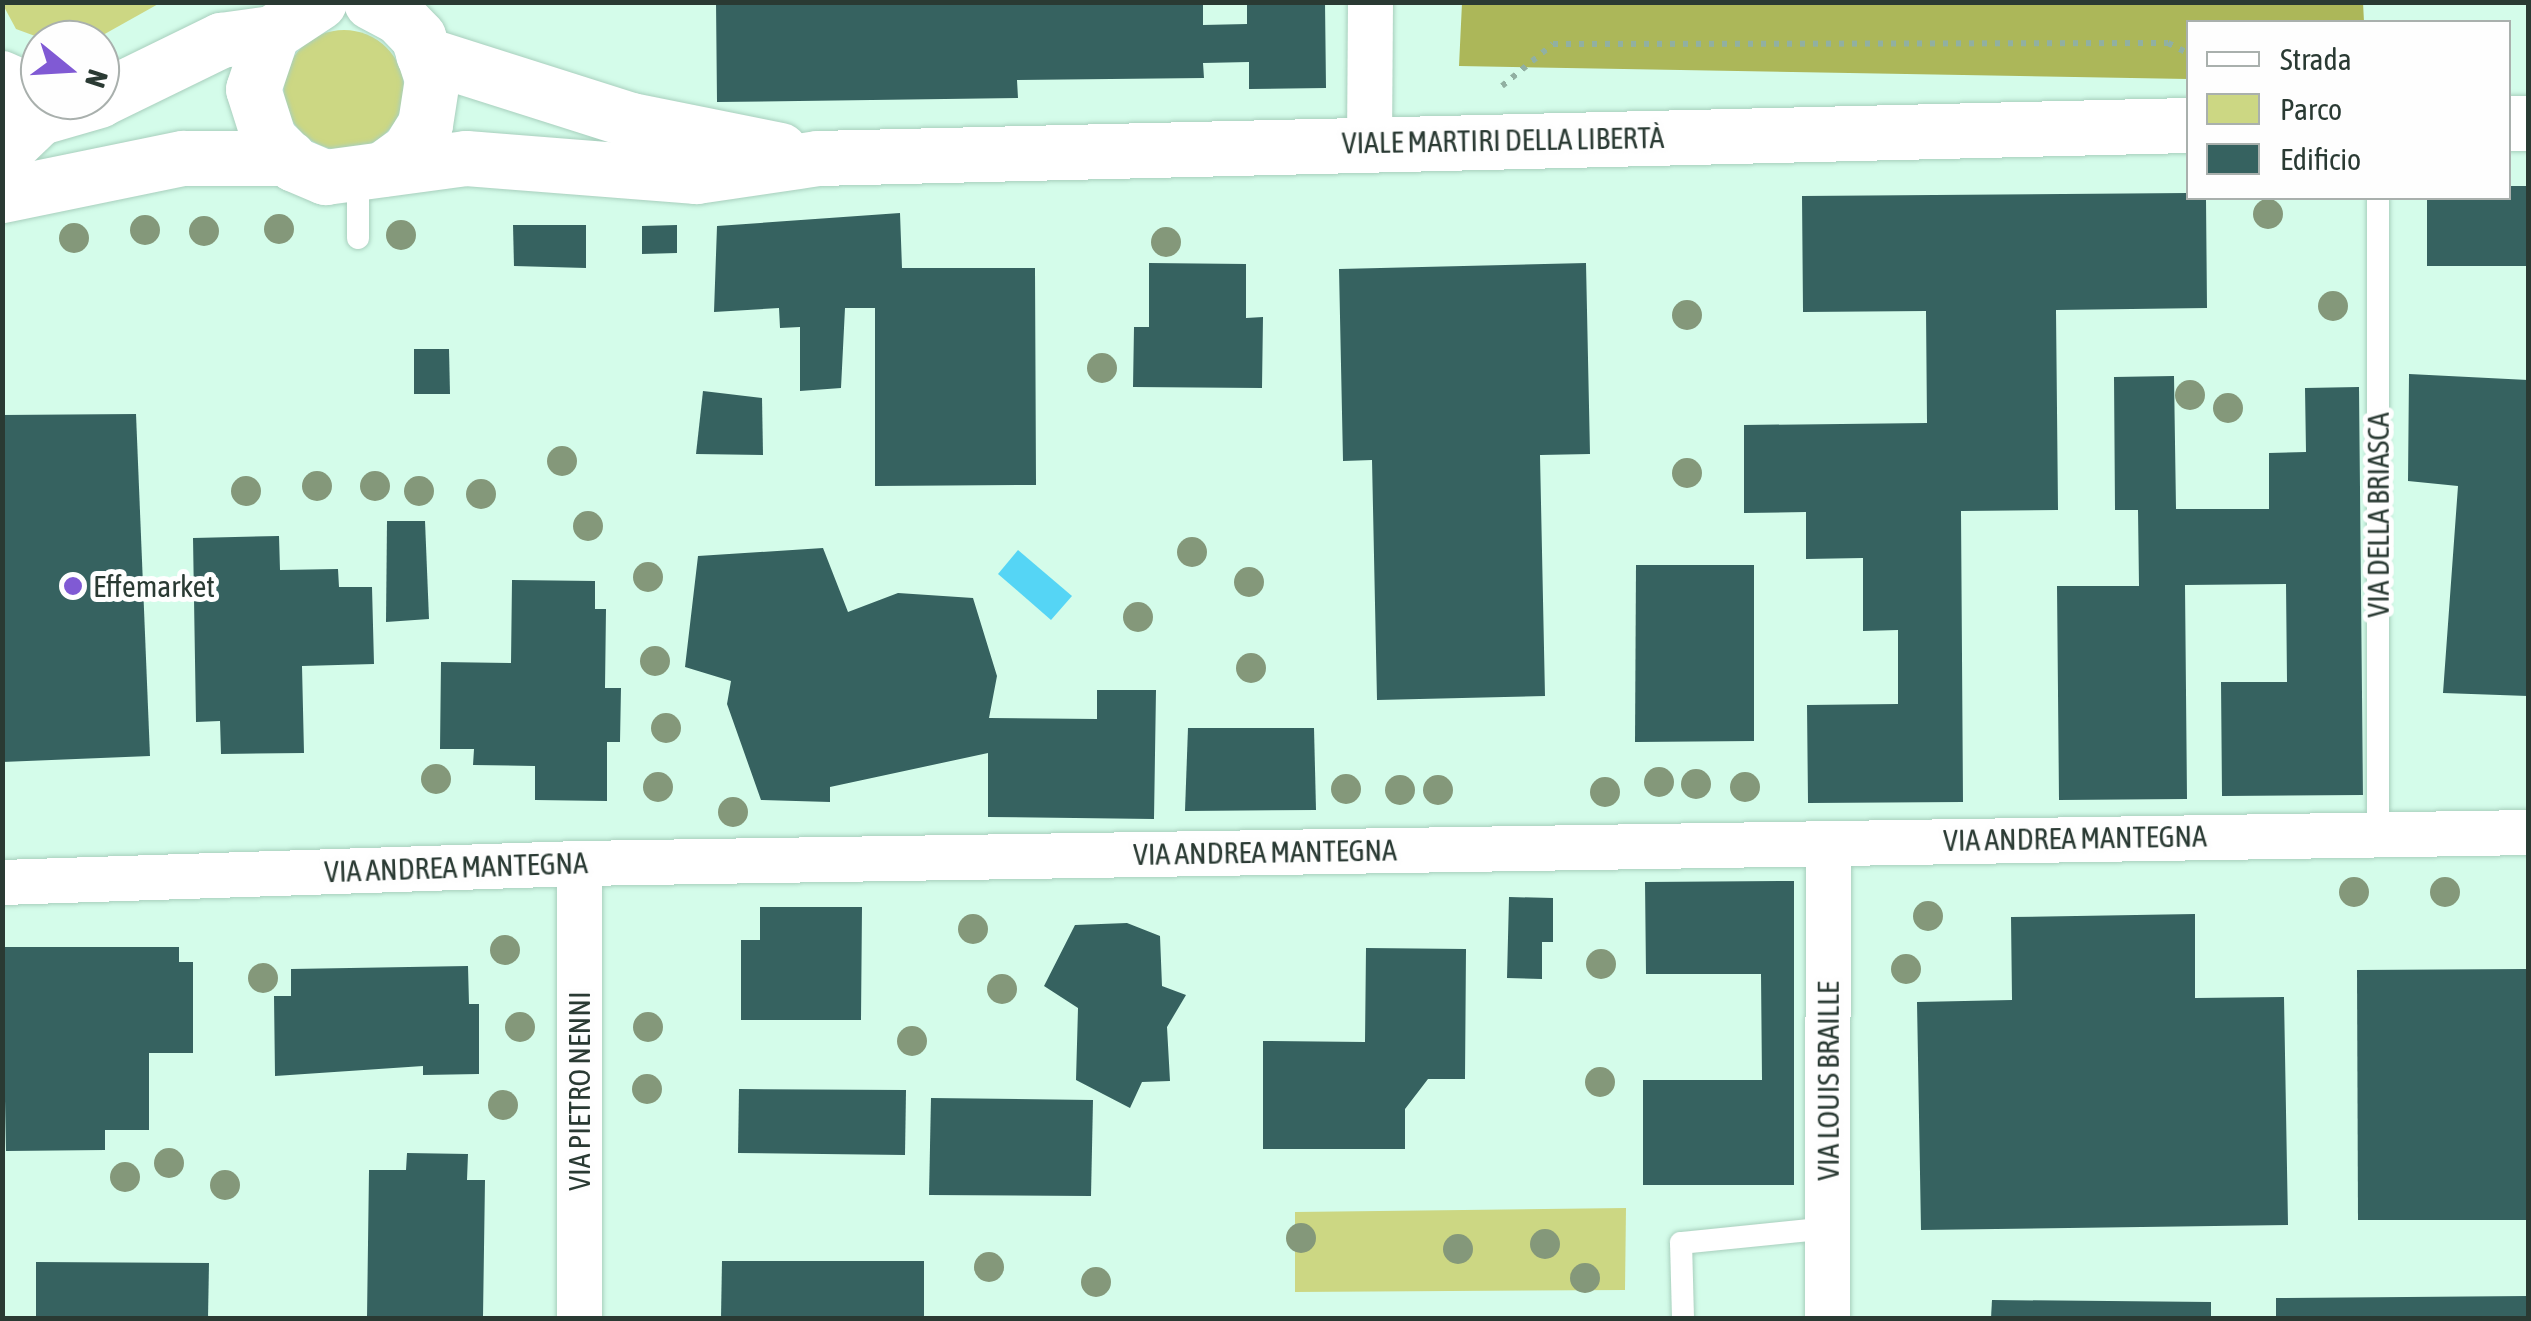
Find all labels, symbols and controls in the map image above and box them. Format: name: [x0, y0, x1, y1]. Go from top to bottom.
north arrow: [20, 20, 120, 120]
legend: [2186, 20, 2511, 200]
text: Strada: [2280, 42, 2352, 76]
text: N: [79, 66, 114, 91]
text: Parco: [2280, 92, 2342, 126]
street label: VIALE MARTIRI DELLA LIBERTÀ: [1341, 119, 1665, 161]
text: Edificio: [2280, 142, 2361, 176]
street label: VIA DELLA BRIASCA: [2360, 412, 2396, 618]
place label: Effemarket: [93, 568, 215, 604]
marker: Effemarket: [62, 575, 84, 597]
street label: VIA ANDREA MANTEGNA: [1943, 818, 2207, 858]
street label: VIA ANDREA MANTEGNA: [1133, 832, 1397, 872]
street label: VIA ANDREA MANTEGNA: [324, 844, 588, 890]
street label: VIA LOUIS BRAILLE: [1810, 981, 1846, 1181]
street label: VIA PIETRO NENNI: [561, 991, 597, 1191]

